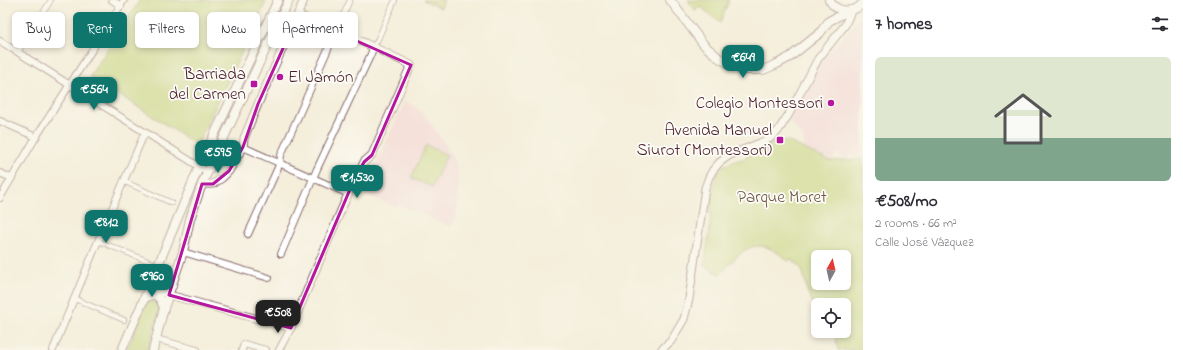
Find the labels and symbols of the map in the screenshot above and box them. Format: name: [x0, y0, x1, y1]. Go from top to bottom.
pin: €649: [719, 45, 767, 79]
place label: Barriada del Carmen: [169, 62, 246, 107]
place label: El Jamón: [288, 65, 353, 90]
marker: El Jamón: [275, 72, 285, 82]
pin: €564: [70, 77, 118, 111]
marker: Barriada del Carmen: [249, 79, 259, 89]
place label: Colegio Montessori: [696, 91, 823, 118]
marker: Colegio Montessori: [826, 98, 836, 108]
place label: Avenida Manuel Siurot (Montessori): [637, 118, 772, 163]
marker: Avenida Manuel Siurot (Montessori): [775, 135, 785, 145]
pin: €595: [194, 140, 242, 174]
pin: €1,530: [324, 165, 390, 199]
park label: Parque Moret: [737, 185, 827, 210]
pin: €812: [82, 210, 130, 244]
north arrow: [811, 250, 851, 290]
pin: €960: [128, 264, 176, 298]
pin: €508: [254, 300, 302, 334]

